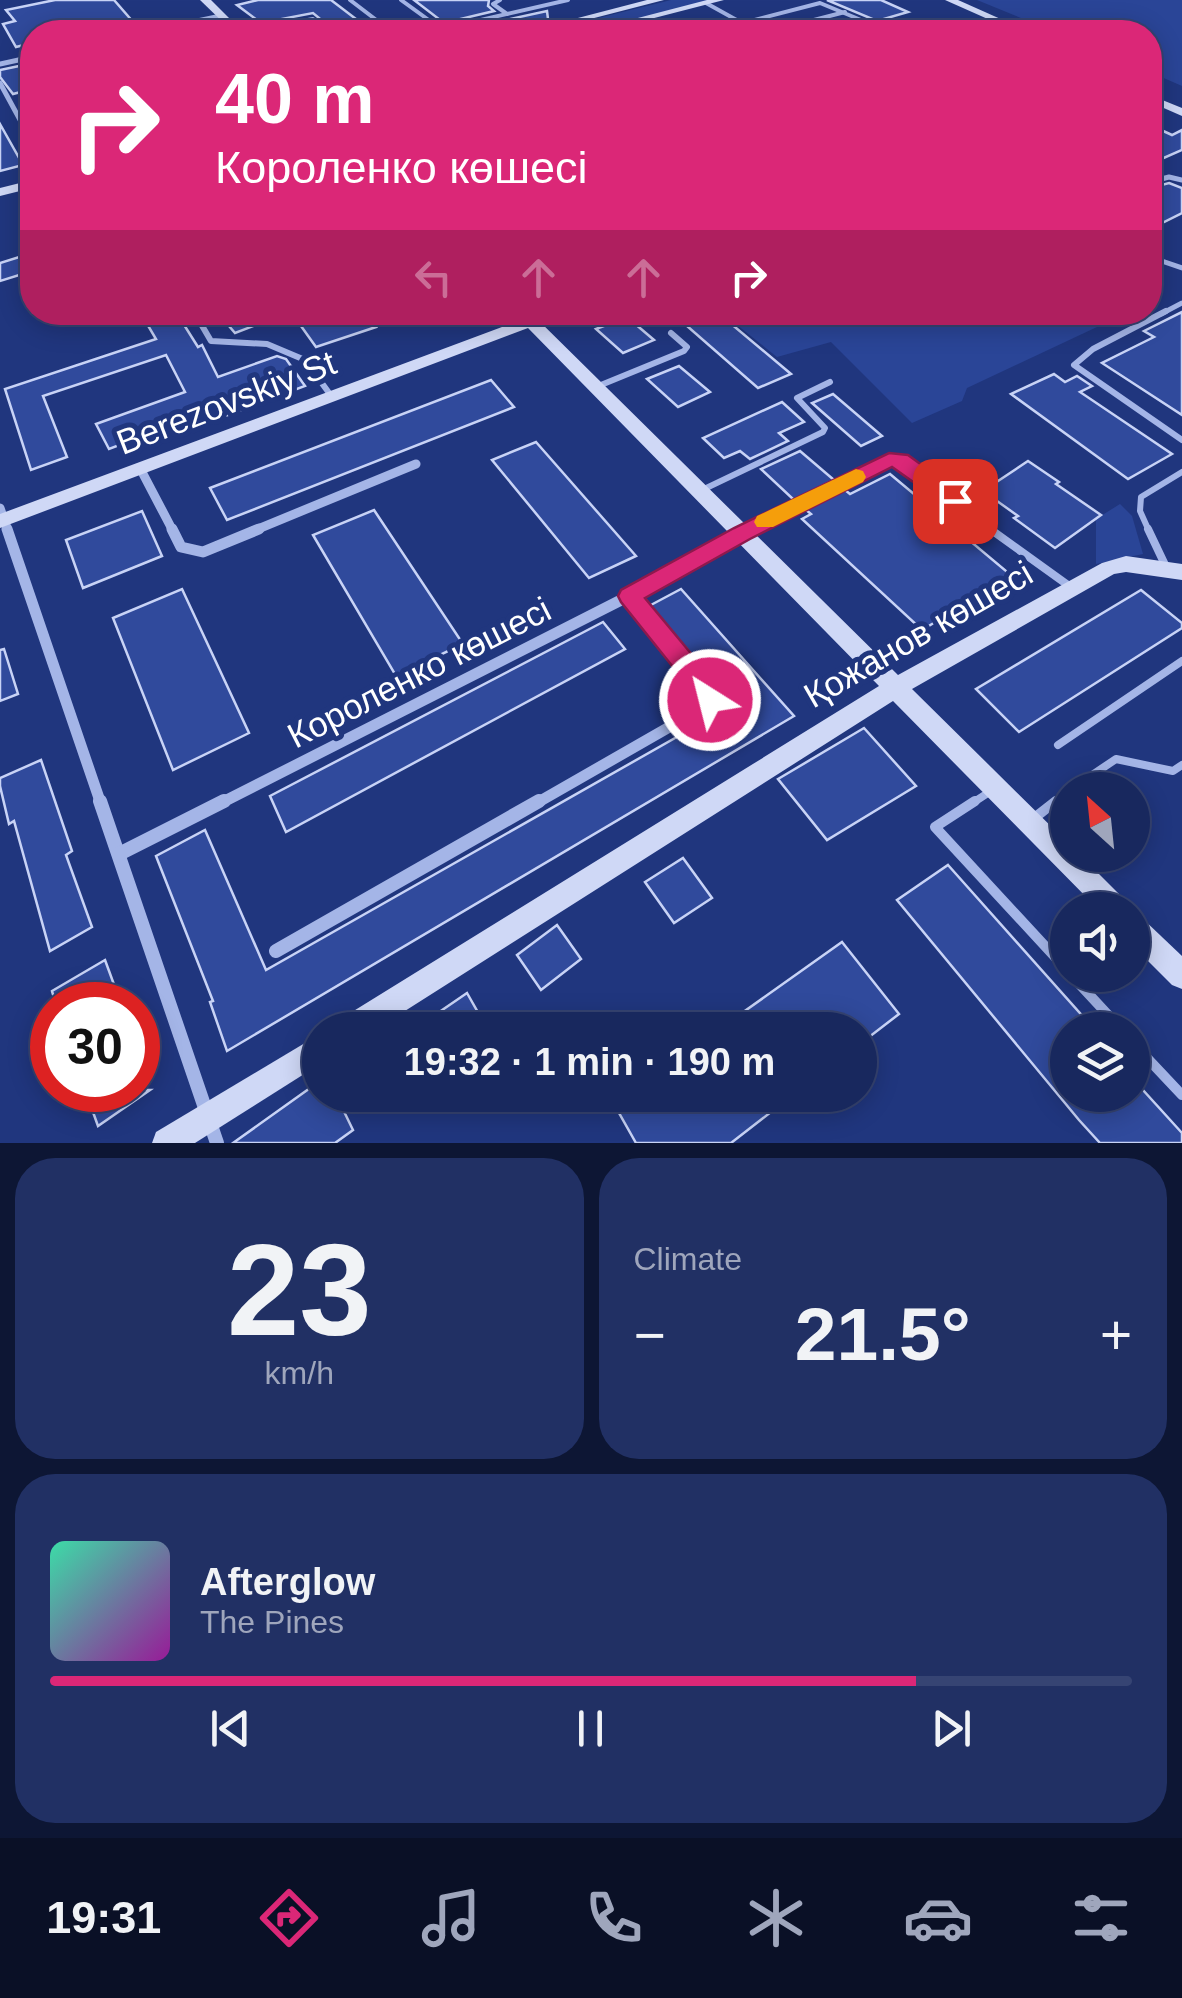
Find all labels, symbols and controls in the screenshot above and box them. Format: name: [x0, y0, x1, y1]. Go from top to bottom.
icon: right: [50, 60, 180, 190]
text: 40 m: [215, 60, 375, 138]
text: Короленко көшесі: [215, 142, 588, 193]
icon: left: [406, 250, 461, 305]
icon: ahead: [511, 250, 566, 305]
icon: ahead: [616, 250, 671, 305]
icon: right: [721, 250, 776, 305]
street label: Berezovskiy St: [111, 342, 341, 462]
pin: [913, 459, 998, 544]
icon: arrive: [928, 474, 983, 529]
street label: Қожанов көшесі: [797, 553, 1039, 715]
street label: Короленко көшесі: [281, 589, 557, 755]
position arrow: [658, 648, 762, 752]
north arrow: [1050, 772, 1150, 872]
map controls: [1050, 772, 1150, 1112]
button: sound: [1050, 892, 1150, 992]
speed limit sign: 30: [30, 982, 160, 1112]
button: layers: [1050, 1012, 1150, 1112]
text: 19:32 · 1 min · 190 m: [404, 1041, 775, 1083]
text: 23: [227, 1217, 372, 1363]
text: Climate: [634, 1241, 742, 1277]
text: 21.5°: [795, 1292, 971, 1376]
text: −: [634, 1304, 666, 1366]
text: +: [1100, 1304, 1132, 1366]
text: km/h: [265, 1355, 334, 1391]
text: Afterglow: [200, 1561, 375, 1603]
text: The Pines: [200, 1604, 344, 1640]
icon: previous: [203, 1701, 258, 1756]
icon: pause: [563, 1701, 618, 1756]
icon: next: [924, 1701, 979, 1756]
icon: directions: [254, 1883, 324, 1953]
icon: music: [416, 1883, 486, 1953]
icon: phone: [579, 1883, 649, 1953]
icon: climate: [741, 1883, 811, 1953]
icon: car: [903, 1883, 973, 1953]
icon: filters: [1066, 1883, 1136, 1953]
text: 19:31: [46, 1892, 161, 1943]

